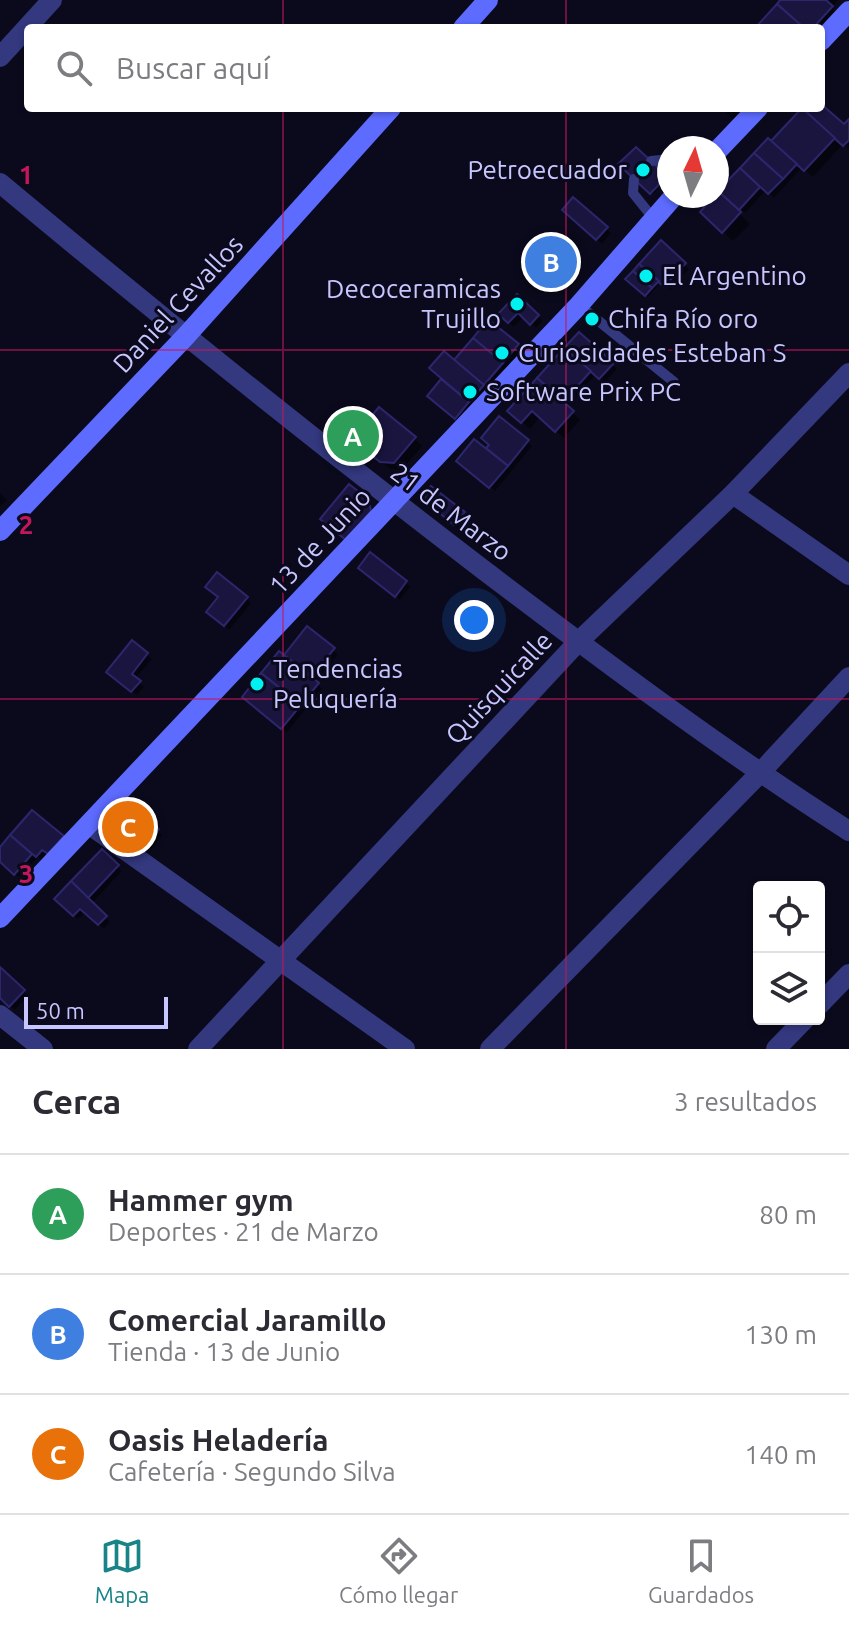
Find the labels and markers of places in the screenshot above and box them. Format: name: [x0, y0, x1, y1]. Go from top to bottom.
place label: Petroecuador: [467, 155, 627, 184]
marker: Petroecuador: [634, 161, 652, 179]
pin: B: [525, 232, 577, 292]
place label: El Argentino: [662, 261, 807, 290]
marker: El Argentino: [637, 267, 655, 285]
place label: Decoceramicas Trujillo: [326, 274, 501, 333]
marker: Decoceramicas Trujillo: [508, 295, 526, 313]
place label: Chifa Río oro: [608, 304, 758, 333]
marker: Chifa Río oro: [583, 310, 601, 328]
place label: Curiosidades Esteban S: [518, 338, 786, 367]
marker: Curiosidades Esteban S: [493, 344, 511, 362]
place label: Software Prix PC: [486, 377, 681, 406]
marker: Software Prix PC: [461, 383, 479, 401]
pin: A: [327, 406, 379, 466]
place label: Tendencias Peluquería: [273, 654, 403, 713]
marker: Tendencias Peluquería: [248, 675, 266, 693]
pin: C: [102, 797, 154, 857]

